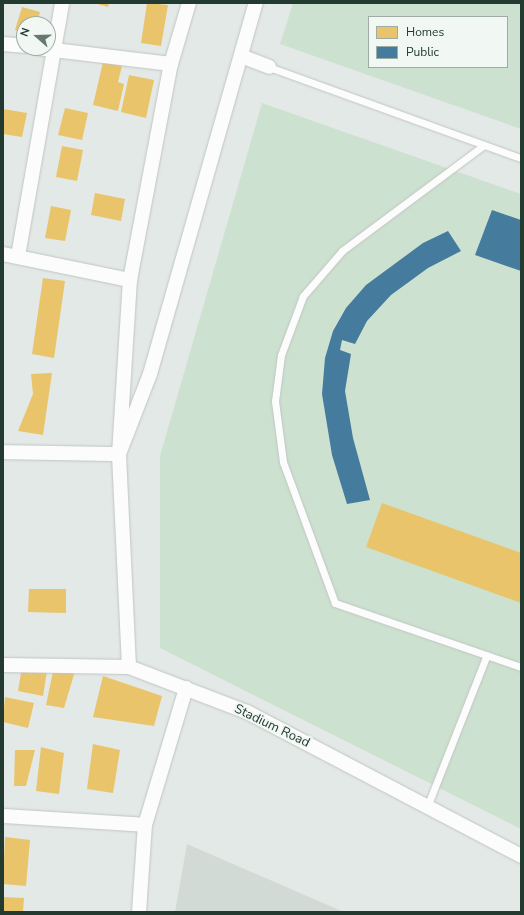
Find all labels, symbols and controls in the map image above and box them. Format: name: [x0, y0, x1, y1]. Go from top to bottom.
north arrow: [16, 16, 56, 56]
legend: [368, 16, 508, 68]
text: Homes: [406, 24, 444, 40]
text: N: [17, 26, 34, 39]
text: Public: [406, 44, 439, 60]
street label: Stadium Road: [232, 701, 312, 751]

